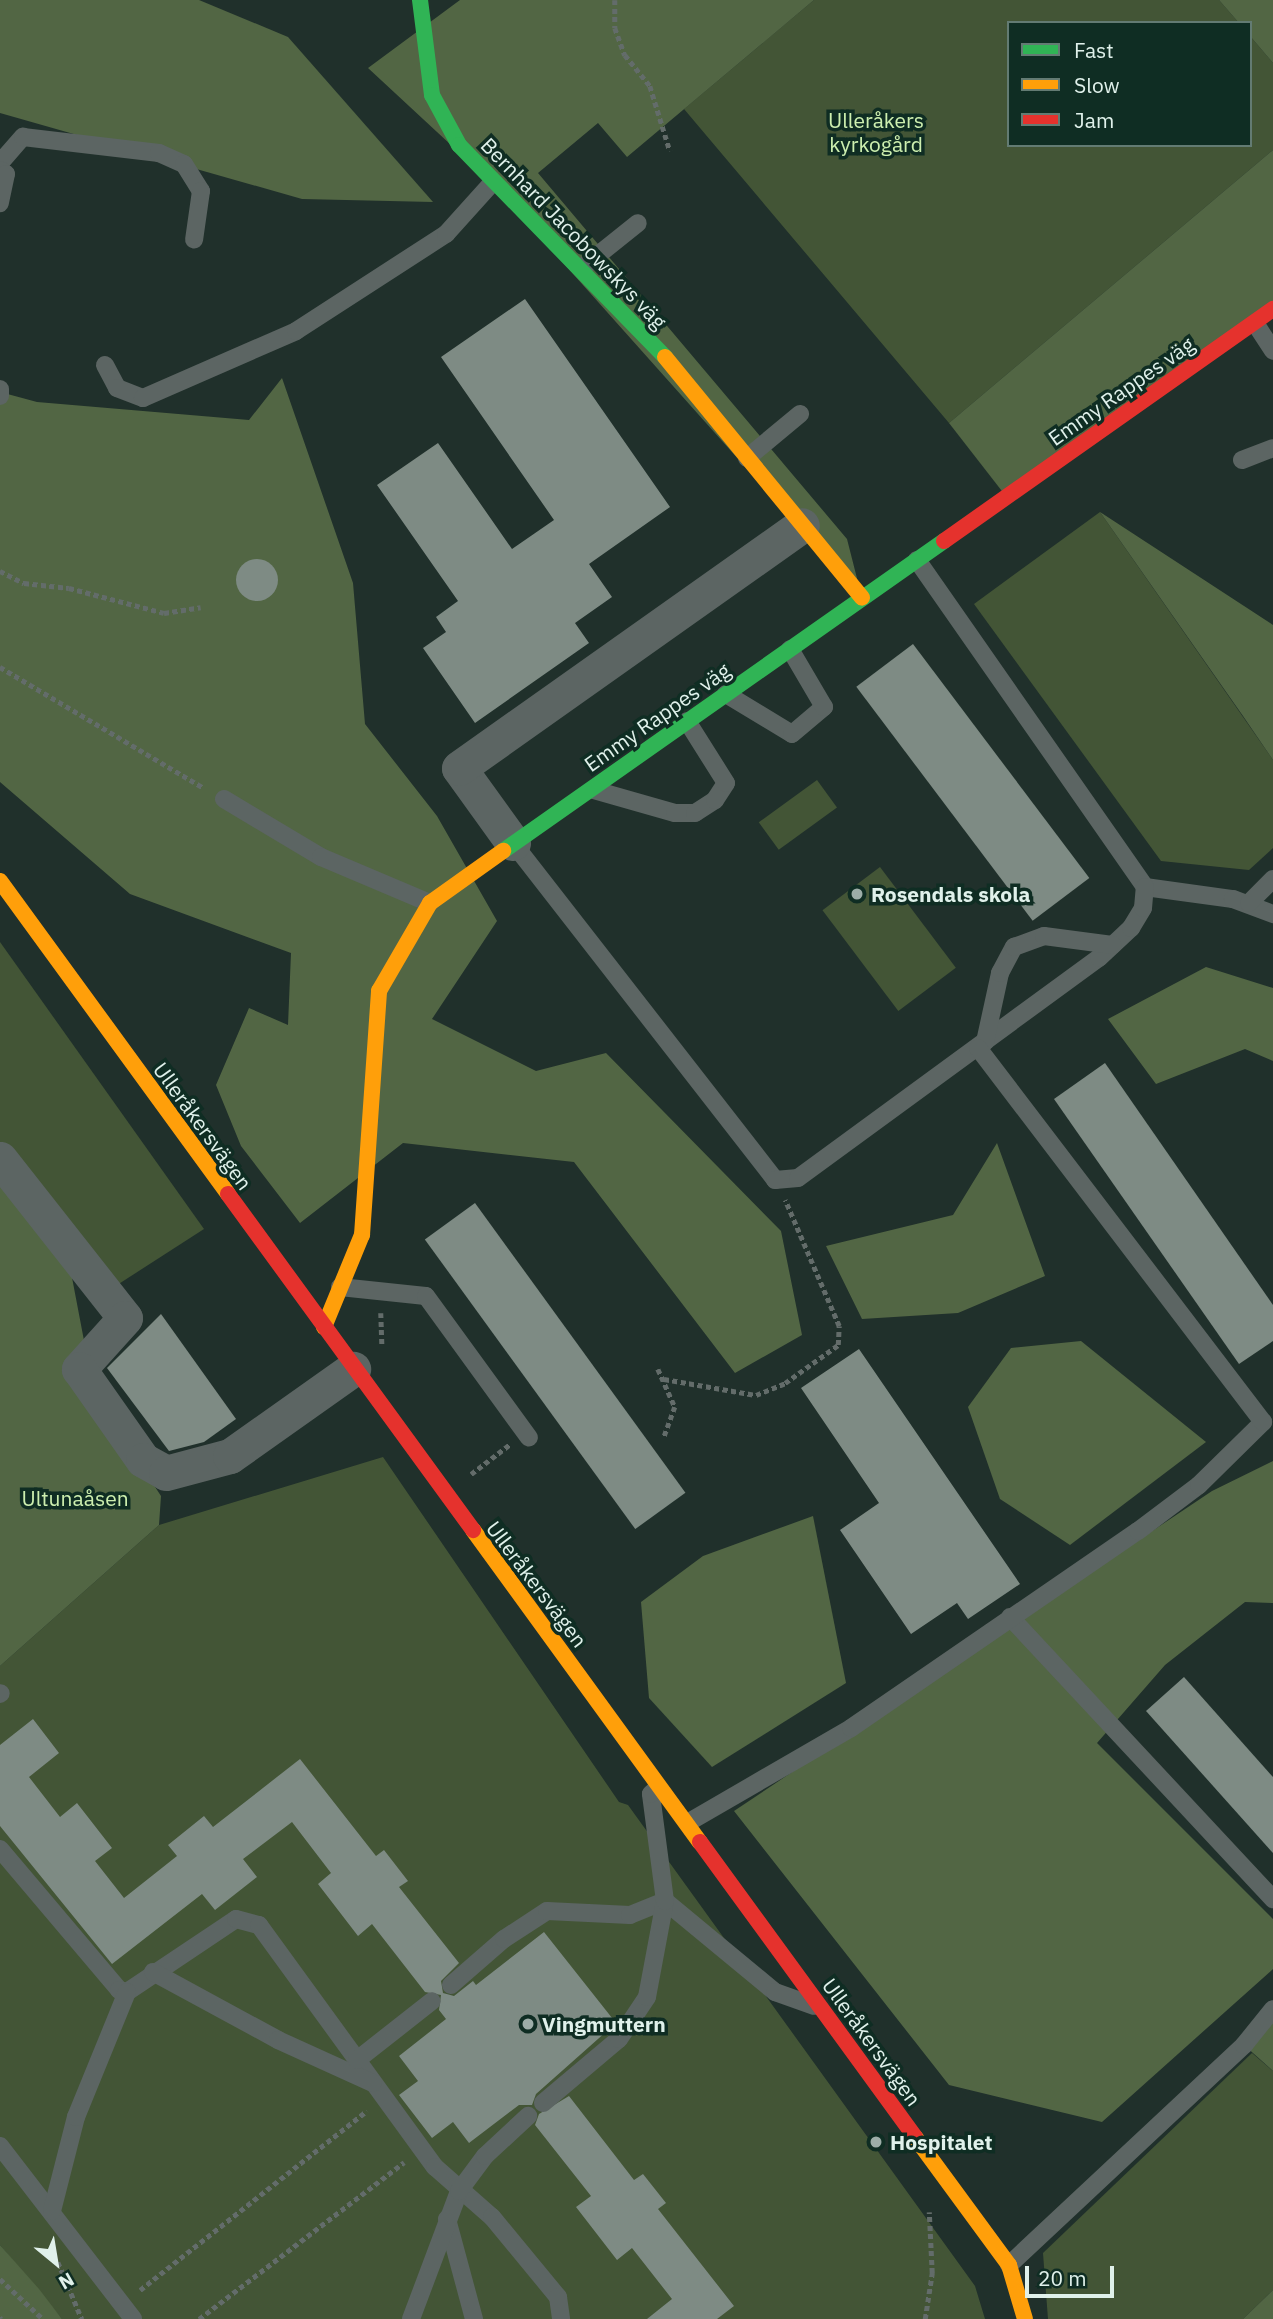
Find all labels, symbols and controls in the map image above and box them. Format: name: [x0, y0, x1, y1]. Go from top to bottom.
legend: [1007, 21, 1252, 147]
text: Fast: [1074, 36, 1114, 64]
text: Slow: [1074, 71, 1120, 99]
text: Jam: [1074, 106, 1114, 134]
park label: Ulleråkers kyrkogård: [828, 107, 924, 157]
street label: Bernhard Jacobowskys väg: [476, 132, 672, 334]
street label: Emmy Rappes väg: [1043, 331, 1199, 451]
street label: Emmy Rappes väg: [579, 657, 735, 777]
place label: Rosendals skola: [871, 881, 1030, 907]
marker: Rosendals skola: [849, 886, 865, 902]
street label: Ulleråkersvägen: [148, 1057, 258, 1195]
park label: Ultunaåsen: [21, 1485, 129, 1511]
street label: Ulleråkersvägen: [481, 1516, 593, 1652]
street label: Ulleråkersvägen: [817, 1973, 927, 2111]
place label: Vingmuttern: [542, 2011, 666, 2037]
marker: Vingmuttern: [520, 2016, 536, 2032]
place label: Hospitalet: [890, 2129, 993, 2155]
marker: Hospitalet: [868, 2134, 884, 2150]
north arrow: [21, 2228, 91, 2298]
scale bar: [1028, 2252, 1117, 2296]
text: 20 m: [1038, 2264, 1087, 2292]
text: N: [55, 2267, 78, 2295]

